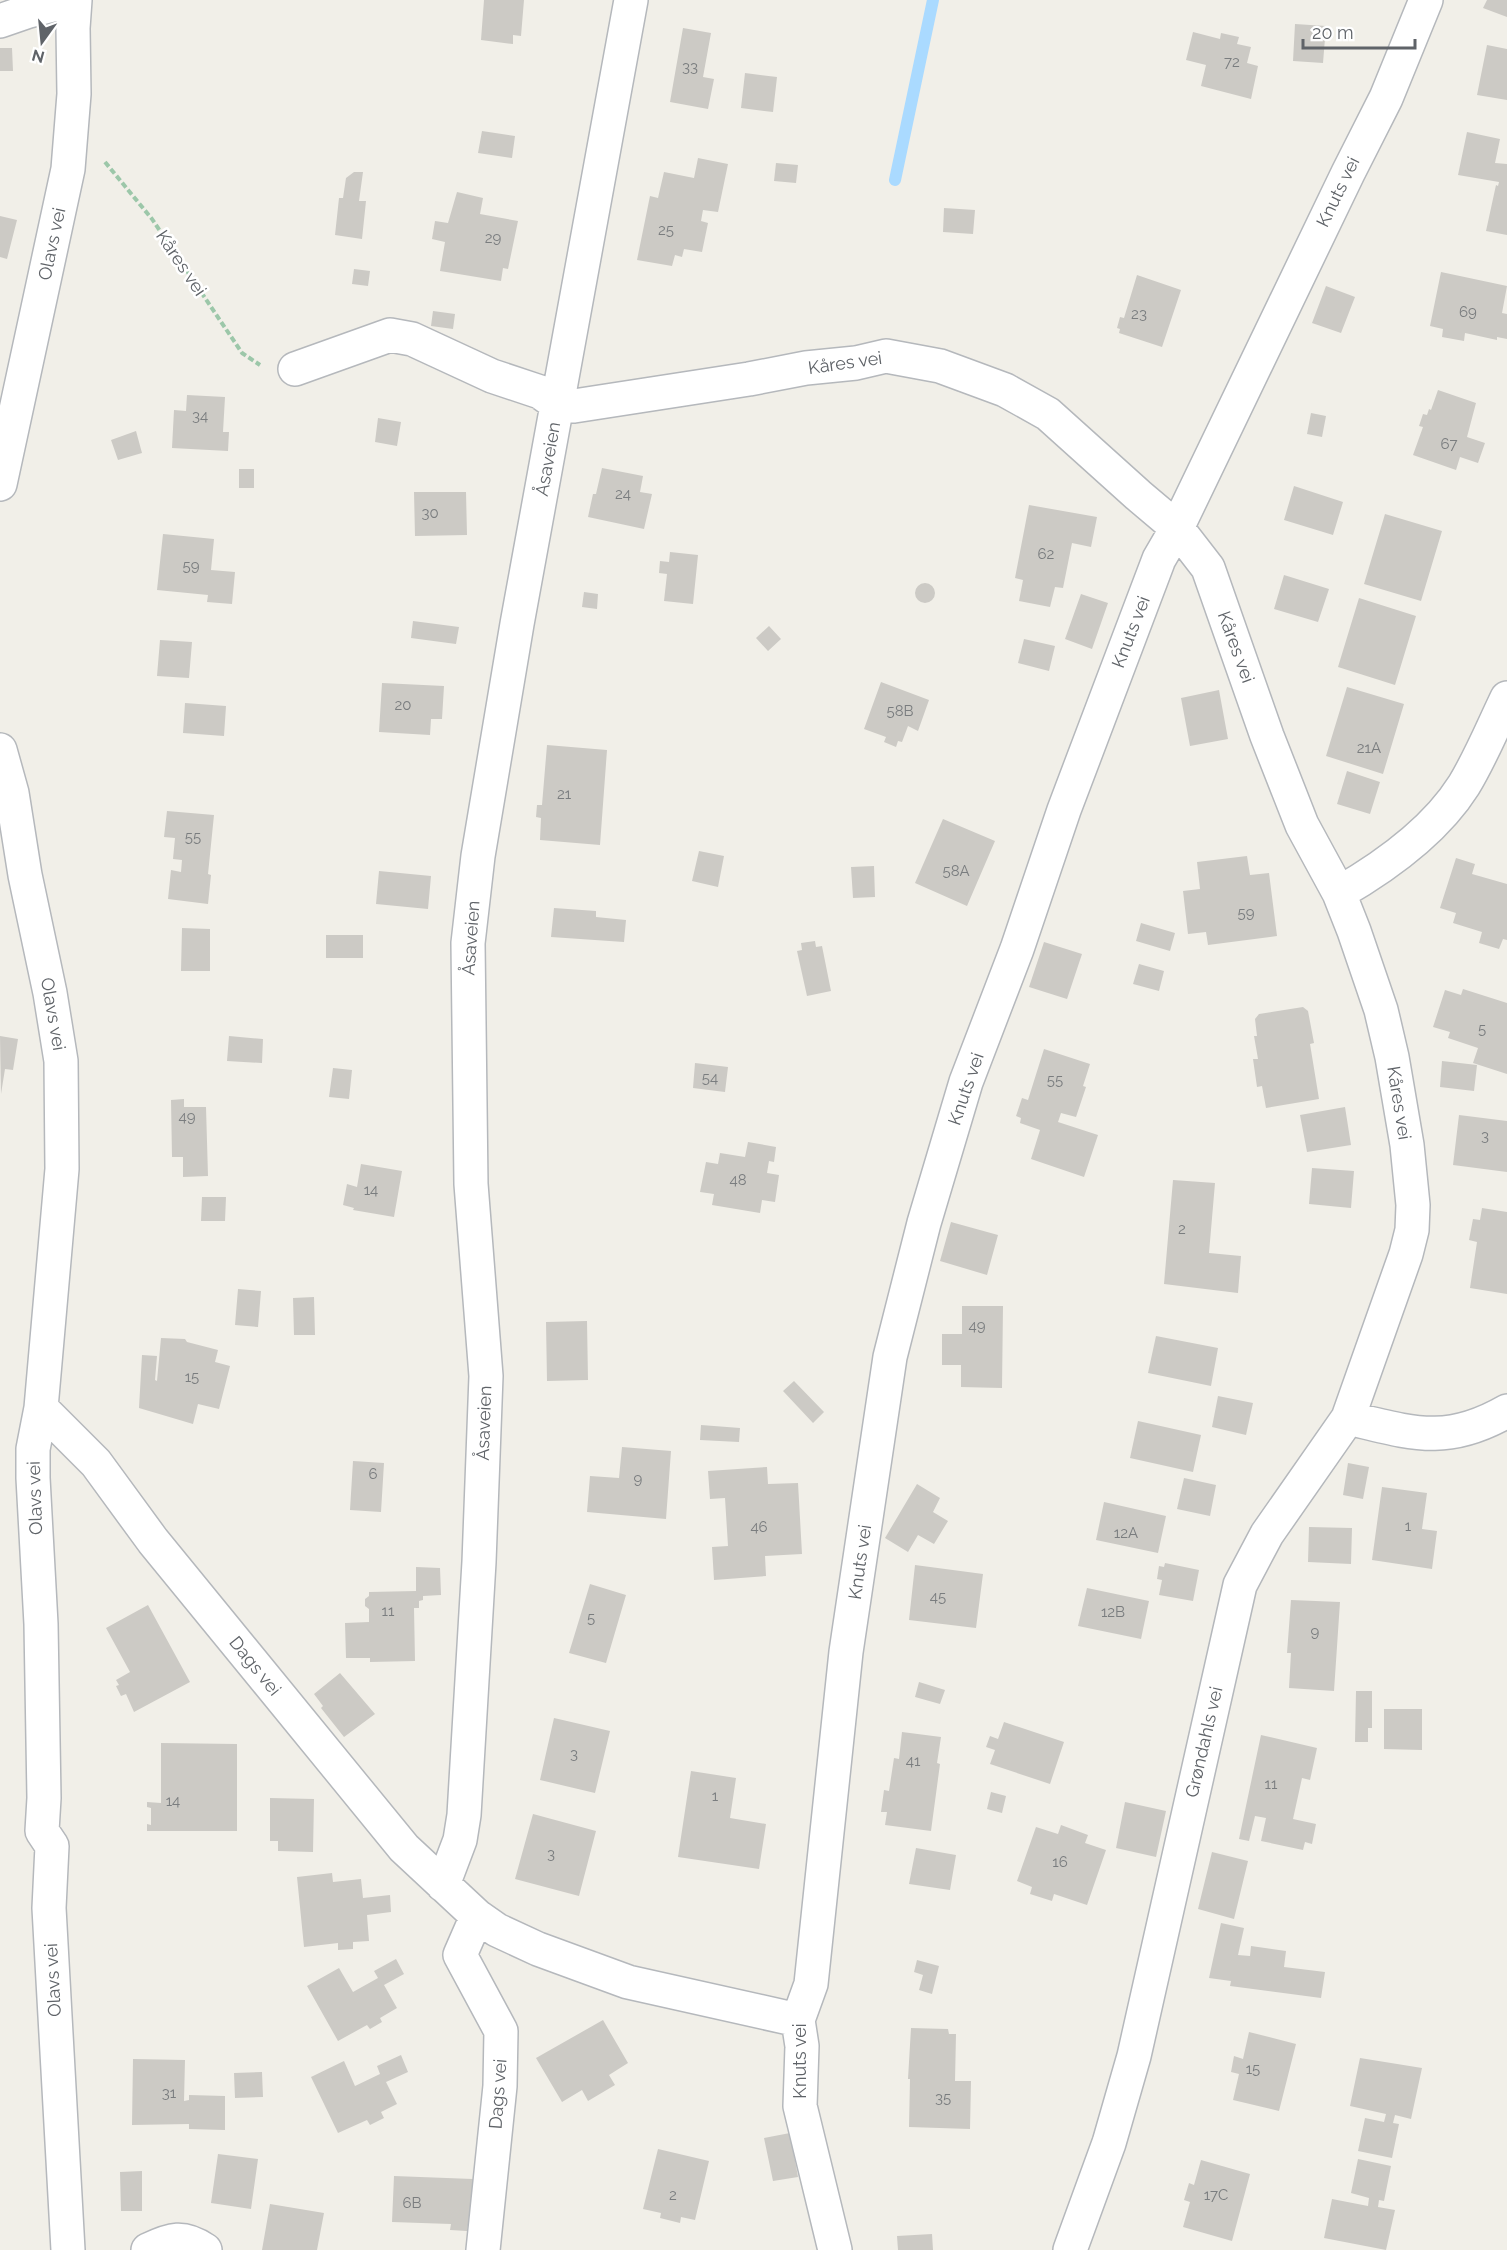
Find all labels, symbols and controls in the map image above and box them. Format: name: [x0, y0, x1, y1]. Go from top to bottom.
north arrow: [12, 12, 72, 72]
scale bar: [1303, 12, 1416, 50]
text: 20 m: [1312, 22, 1354, 43]
text: N: [30, 45, 47, 67]
house number: 72: [1224, 53, 1240, 71]
house number: 33: [682, 58, 698, 76]
street label: Knuts vei: [1312, 153, 1364, 230]
street label: Olavs vei: [34, 206, 69, 282]
house number: 25: [658, 221, 674, 239]
street label: Kåres vei: [152, 226, 211, 299]
house number: 29: [485, 229, 502, 247]
house number: 69: [1459, 303, 1477, 321]
house number: 23: [1131, 305, 1147, 323]
street label: Kåres vei: [807, 347, 883, 378]
house number: 34: [192, 407, 208, 425]
street label: Åsaveien: [530, 420, 564, 498]
house number: 67: [1440, 435, 1458, 453]
house number: 24: [615, 485, 631, 503]
house number: 30: [421, 504, 439, 522]
house number: 62: [1038, 545, 1055, 563]
house number: 59: [183, 557, 200, 575]
street label: Knuts vei: [1107, 593, 1154, 671]
street label: Kåres vei: [1214, 608, 1259, 685]
house number: 20: [395, 696, 412, 714]
house number: 58B: [886, 702, 914, 720]
house number: 21A: [1357, 739, 1381, 757]
house number: 21: [557, 785, 572, 803]
house number: 55: [185, 828, 201, 846]
house number: 58A: [942, 862, 970, 880]
street label: Åsaveien: [456, 900, 484, 976]
house number: 59: [1238, 904, 1255, 922]
street label: Olavs vei: [37, 976, 70, 1052]
house number: 5: [1478, 1020, 1486, 1038]
street label: Knuts vei: [943, 1050, 988, 1128]
street label: Kåres vei: [1383, 1064, 1416, 1141]
house number: 54: [702, 1069, 718, 1087]
house number: 55: [1047, 1071, 1063, 1089]
house number: 49: [179, 1108, 196, 1126]
house number: 3: [1481, 1127, 1489, 1145]
house number: 48: [729, 1171, 747, 1189]
house number: 14: [364, 1181, 378, 1199]
house number: 2: [1178, 1220, 1186, 1238]
house number: 49: [969, 1317, 986, 1335]
house number: 15: [185, 1368, 199, 1386]
street label: Åsaveien: [471, 1385, 495, 1461]
street label: Olavs vei: [23, 1461, 46, 1535]
house number: 6: [368, 1465, 378, 1483]
house number: 9: [634, 1470, 643, 1488]
house number: 1: [1405, 1517, 1412, 1535]
house number: 46: [750, 1518, 768, 1536]
street label: Knuts vei: [844, 1523, 875, 1601]
house number: 12A: [1114, 1524, 1138, 1542]
house number: 45: [930, 1588, 946, 1606]
house number: 11: [382, 1602, 395, 1620]
house number: 12B: [1101, 1603, 1125, 1621]
house number: 5: [587, 1609, 595, 1627]
house number: 9: [1311, 1623, 1320, 1641]
street label: Dags vei: [225, 1632, 286, 1700]
street label: Grøndahls vei: [1181, 1684, 1226, 1799]
house number: 3: [570, 1745, 578, 1763]
house number: 41: [906, 1752, 921, 1770]
house number: 11: [1265, 1775, 1278, 1793]
house number: 1: [712, 1787, 719, 1805]
house number: 14: [166, 1792, 180, 1810]
house number: 3: [547, 1845, 555, 1863]
house number: 16: [1052, 1853, 1068, 1871]
street label: Olavs vei: [40, 1943, 65, 2017]
street label: Knuts vei: [789, 2023, 810, 2099]
street label: Dags vei: [485, 2058, 510, 2130]
house number: 15: [1246, 2060, 1260, 2078]
house number: 31: [162, 2084, 177, 2102]
house number: 35: [935, 2089, 951, 2107]
house number: 2: [669, 2186, 677, 2204]
house number: 17C: [1204, 2186, 1228, 2204]
house number: 6B: [402, 2194, 422, 2212]

